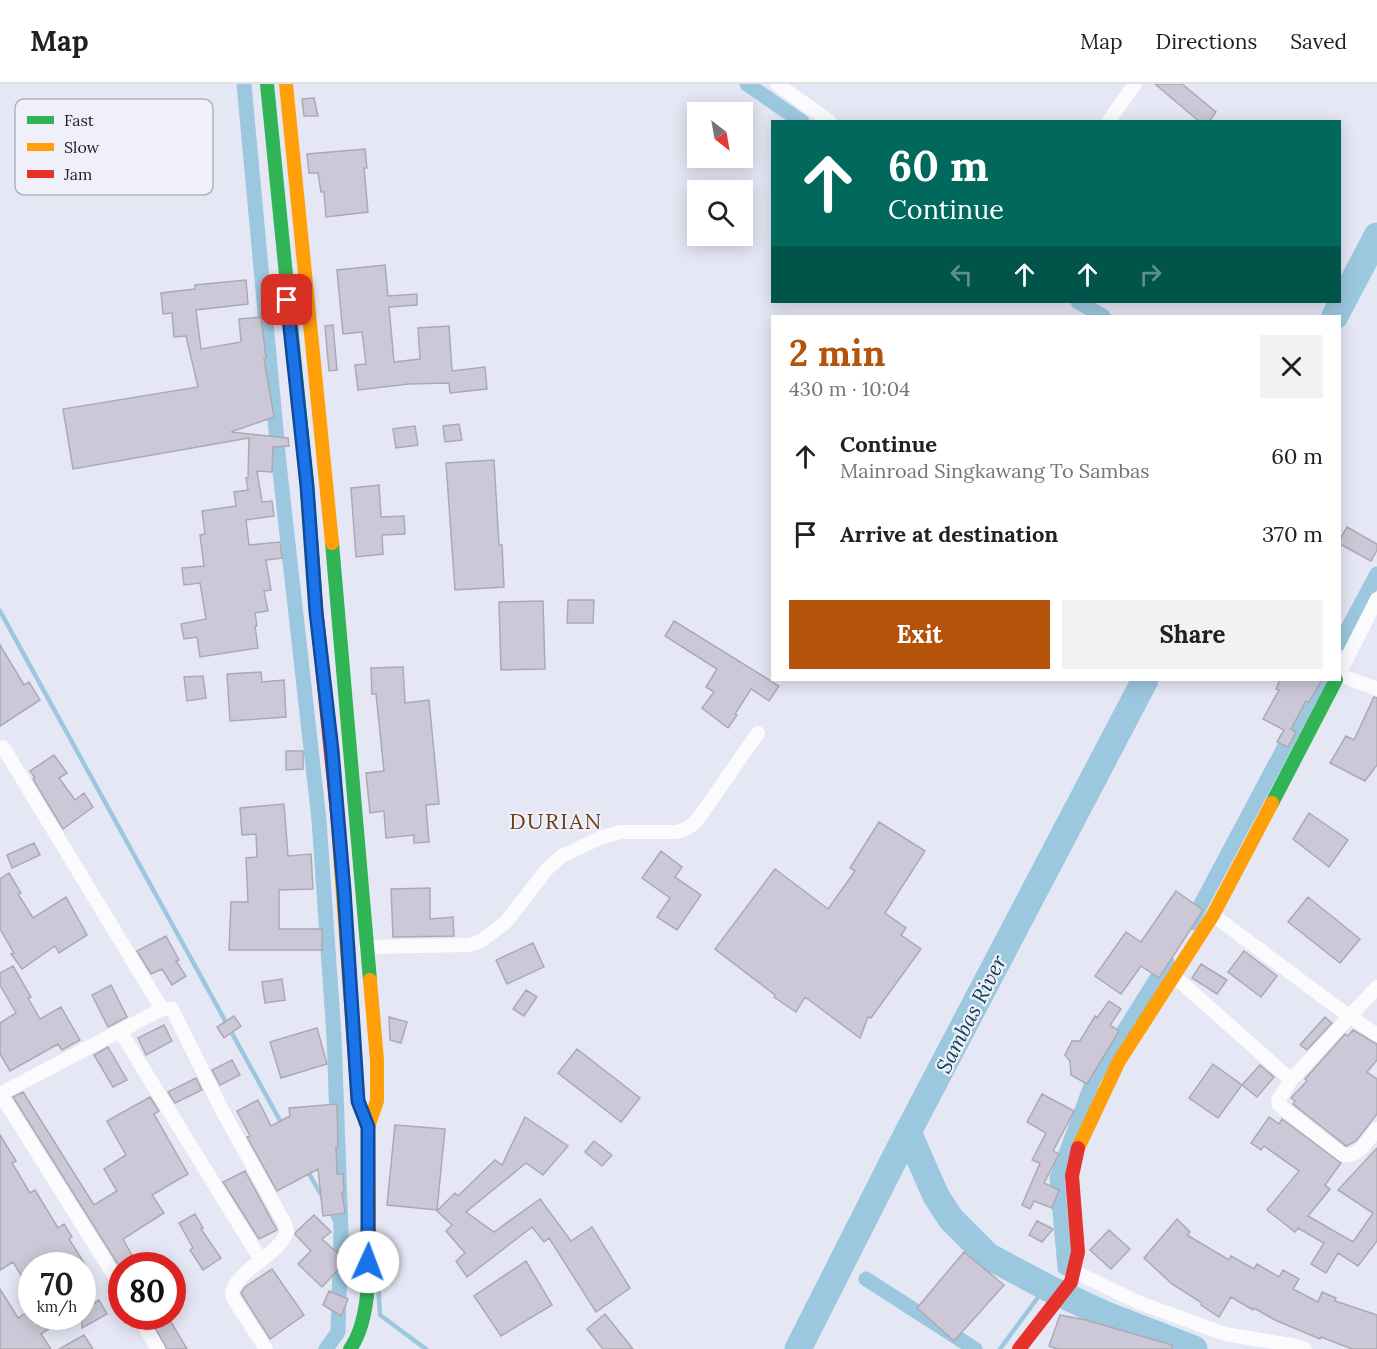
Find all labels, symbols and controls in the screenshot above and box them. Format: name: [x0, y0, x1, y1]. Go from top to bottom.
text: Map: [30, 23, 89, 59]
text: Map: [1080, 28, 1123, 55]
text: Directions: [1156, 28, 1257, 55]
text: Saved: [1290, 28, 1347, 55]
legend: [15, 99, 213, 195]
north arrow: [687, 102, 753, 168]
map controls: [687, 102, 753, 246]
text: Fast: [64, 110, 95, 130]
text: Slow: [64, 137, 100, 157]
text: 60 m: [888, 139, 989, 193]
icon: ahead: [789, 144, 867, 222]
text: Jam: [63, 164, 92, 184]
button: search: [687, 180, 753, 246]
text: Continue: [888, 192, 1004, 226]
icon: left: [945, 258, 978, 291]
icon: ahead: [1008, 258, 1041, 291]
icon: ahead: [1071, 258, 1104, 291]
icon: right: [1134, 258, 1167, 291]
pin: [261, 274, 312, 325]
icon: arrive: [270, 283, 303, 316]
text: 2 min: [789, 330, 886, 376]
button: close: [1260, 335, 1323, 398]
text: 430 m · 10:04: [789, 376, 910, 401]
text: Continue: [840, 430, 937, 458]
icon: ahead: [789, 440, 822, 473]
text: 60 m: [1271, 442, 1323, 470]
text: Mainroad Singkawang To Sambas: [840, 458, 1150, 483]
icon: arrive: [789, 518, 822, 551]
text: Arrive at destination: [840, 520, 1058, 548]
text: 370 m: [1262, 520, 1323, 548]
button: Exit: [789, 600, 1050, 669]
button: Share: [1062, 600, 1323, 669]
district label: DURIAN: [509, 807, 603, 835]
water label: Sambas River: [930, 950, 1013, 1078]
position arrow: [336, 1230, 400, 1294]
speed limit sign: 80: [108, 1252, 186, 1330]
text: 70: [40, 1265, 74, 1303]
text: km/h: [37, 1297, 77, 1316]

